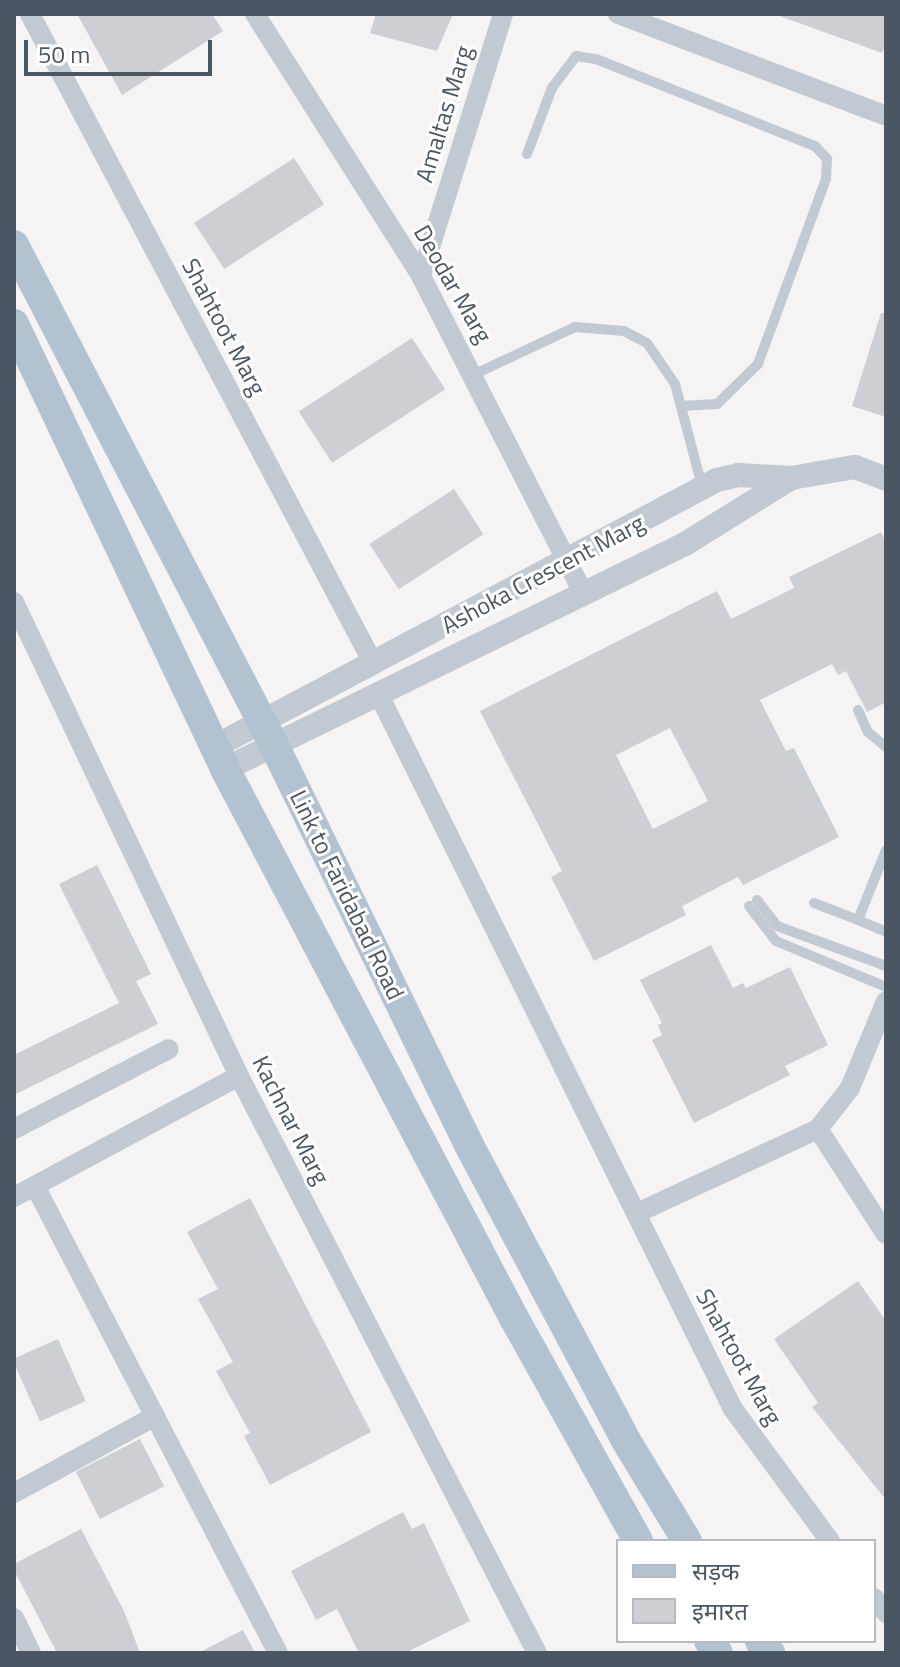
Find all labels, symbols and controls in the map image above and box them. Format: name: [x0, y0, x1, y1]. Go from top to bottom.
scale bar: [28, 24, 216, 74]
text: 50 m: [38, 36, 90, 72]
street label: Amaltas Marg: [410, 42, 478, 186]
street label: Deodar Marg: [408, 220, 498, 348]
street label: Shahtoot Marg: [176, 254, 272, 400]
street label: Ashoka Crescent Marg: [437, 508, 649, 640]
street label: Link to Faridabad Road: [284, 786, 410, 1004]
street label: Kachnar Marg: [246, 1051, 336, 1189]
street label: Shahtoot Marg: [690, 1284, 788, 1430]
legend: [616, 1539, 876, 1643]
text: सड़क: [692, 1553, 740, 1589]
text: इमारत: [692, 1593, 748, 1629]

